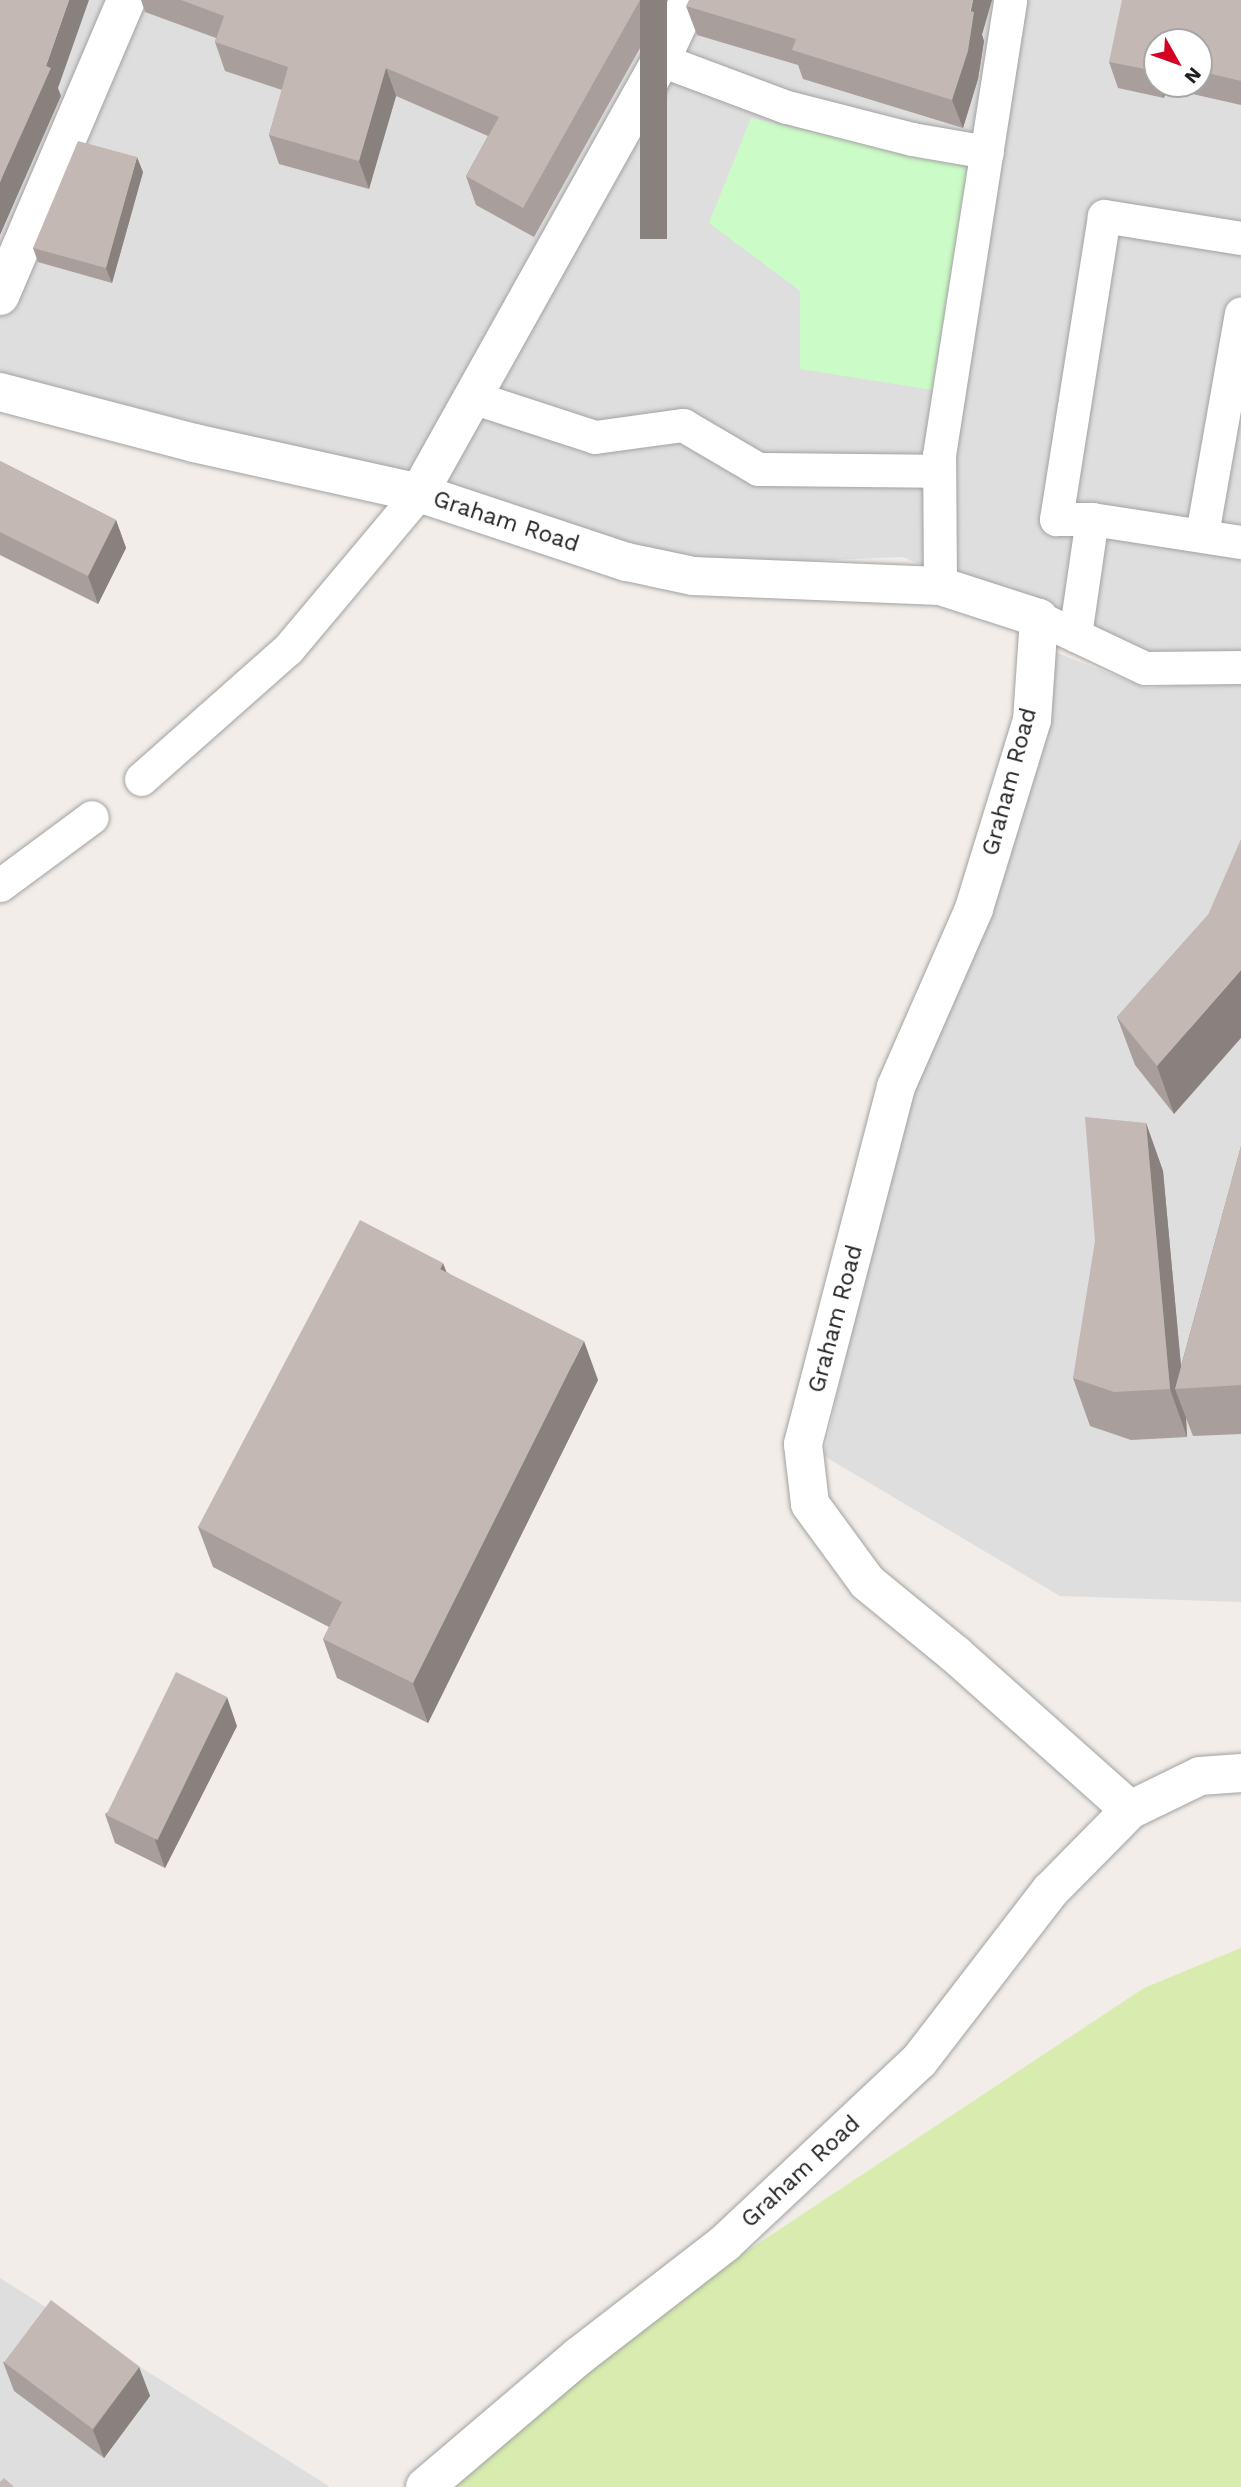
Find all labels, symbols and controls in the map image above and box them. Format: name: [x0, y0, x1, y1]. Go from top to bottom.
north arrow: [1143, 28, 1213, 98]
text: N: [1180, 63, 1206, 88]
street label: Graham Road: [430, 485, 582, 559]
street label: Graham Road: [977, 705, 1043, 859]
street label: Graham Road: [803, 1242, 869, 1396]
street label: Graham Road: [736, 2110, 866, 2234]

